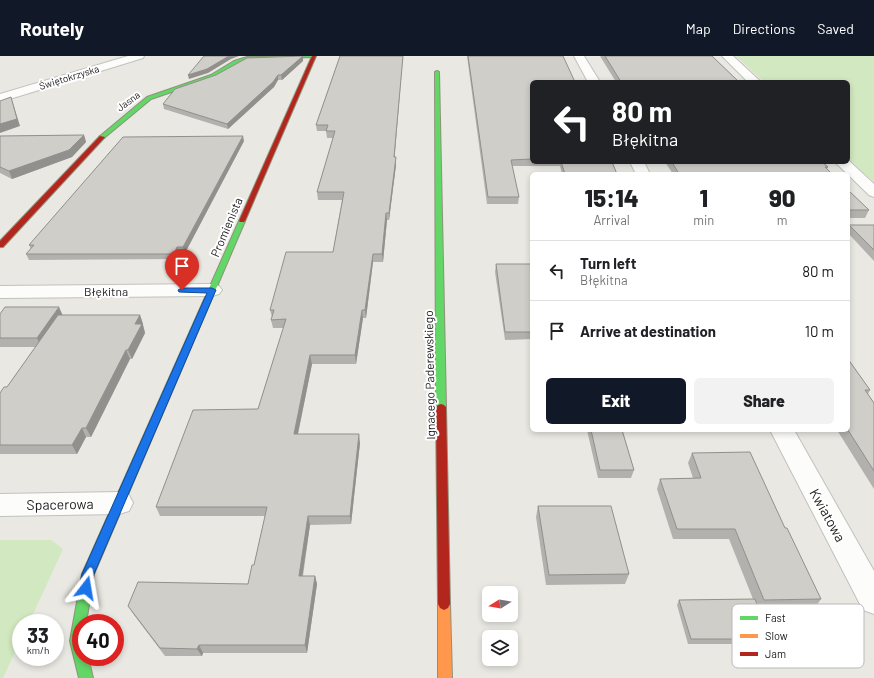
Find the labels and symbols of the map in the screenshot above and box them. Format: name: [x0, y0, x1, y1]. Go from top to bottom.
street label: Świętokrzyska: [38, 62, 100, 92]
street label: Jasna: [114, 88, 142, 114]
street label: Promienista: [207, 195, 245, 259]
pin: [165, 249, 199, 290]
street label: Błękitna: [84, 284, 128, 298]
street label: Ignacego Paderewskiego: [421, 310, 437, 440]
street label: Kwiatowa: [806, 485, 850, 545]
street label: Spacerowa: [26, 495, 94, 513]
position arrow: [65, 567, 107, 609]
north arrow: [482, 586, 518, 622]
legend: [732, 604, 864, 668]
text: Fast: [765, 611, 786, 624]
speed limit sign: 40: [72, 614, 124, 666]
text: Slow: [765, 629, 788, 642]
text: Jam: [765, 647, 786, 660]

